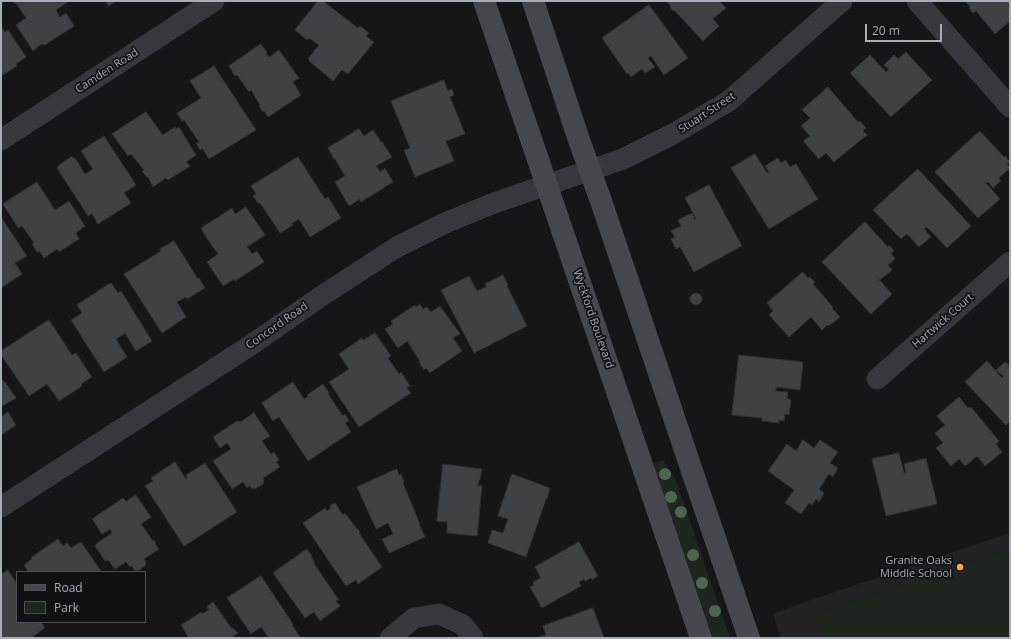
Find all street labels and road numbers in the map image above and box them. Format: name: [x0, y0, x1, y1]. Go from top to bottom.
street label: Camden Road: [73, 46, 141, 96]
street label: Stuart Street: [676, 90, 738, 136]
street label: Wyckford Boulevard: [570, 268, 616, 370]
street label: Hartwick Court: [910, 291, 976, 351]
street label: Concord Road: [244, 300, 310, 352]

